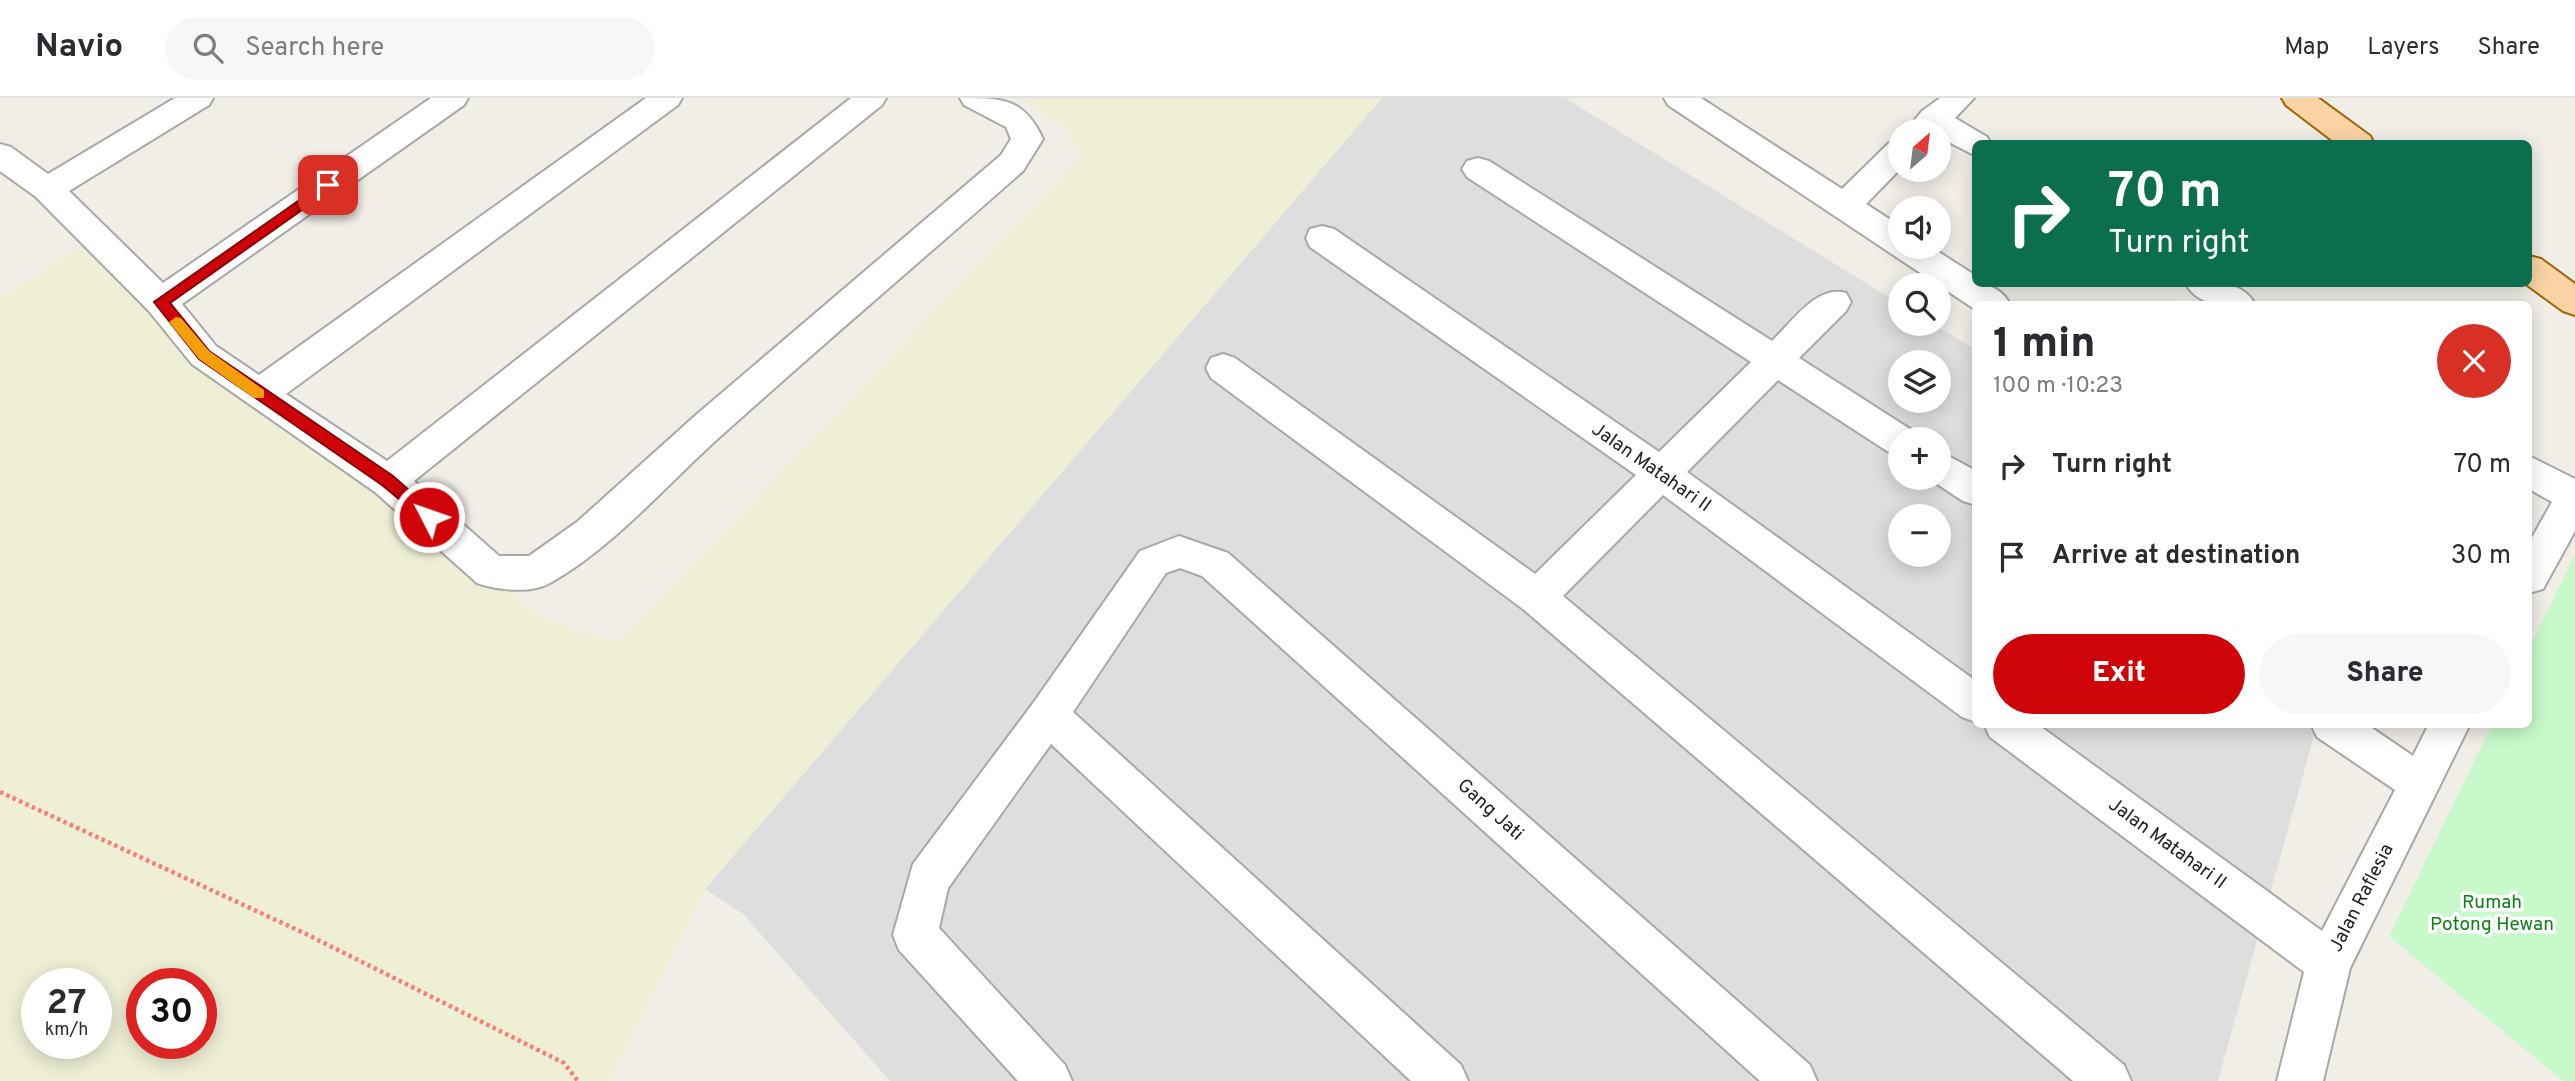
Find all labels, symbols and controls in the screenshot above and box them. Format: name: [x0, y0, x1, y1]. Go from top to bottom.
search box: [165, 17, 655, 80]
text: Navio: [35, 27, 123, 69]
icon: search: [189, 29, 227, 67]
text: Search here: [245, 32, 384, 65]
text: Map: [2284, 33, 2329, 63]
text: Layers: [2367, 33, 2439, 63]
text: Share: [2477, 33, 2540, 63]
north arrow: [1888, 119, 1951, 182]
map controls: [1888, 119, 1951, 567]
pin: [298, 155, 358, 215]
text: 70 m: [2108, 163, 2222, 225]
icon: arrive: [309, 166, 347, 204]
icon: right: [1993, 168, 2084, 259]
button: sound: [1888, 196, 1951, 259]
text: Turn right: [2108, 224, 2250, 264]
button: search: [1888, 273, 1951, 336]
text: 1 min: [1993, 319, 2096, 372]
button: close: [2437, 324, 2511, 398]
button: layers: [1888, 350, 1951, 413]
text: 100 m · 10:23: [1993, 372, 2123, 401]
street label: Jalan Matahari II: [1587, 418, 1715, 518]
button: +: [1888, 427, 1951, 490]
icon: right: [1993, 447, 2031, 485]
text: Turn right: [2052, 449, 2172, 482]
text: 70 m: [2453, 449, 2511, 482]
position arrow: [392, 480, 466, 554]
button: −: [1888, 504, 1951, 567]
icon: arrive: [1993, 538, 2031, 576]
text: Arrive at destination: [2052, 540, 2300, 573]
text: 30 m: [2451, 540, 2511, 573]
button: Exit: [1993, 634, 2245, 714]
button: Share: [2259, 634, 2511, 714]
street label: Gang Jati: [1452, 774, 1528, 846]
street label: Jalan Matahari II: [2103, 793, 2231, 895]
street label: Jalan Raflesia: [2324, 840, 2400, 956]
park label: Rumah Potong Hewan: [2430, 891, 2554, 937]
speed limit sign: 30: [126, 968, 217, 1059]
text: 27: [47, 982, 86, 1026]
text: km/h: [45, 1019, 88, 1042]

